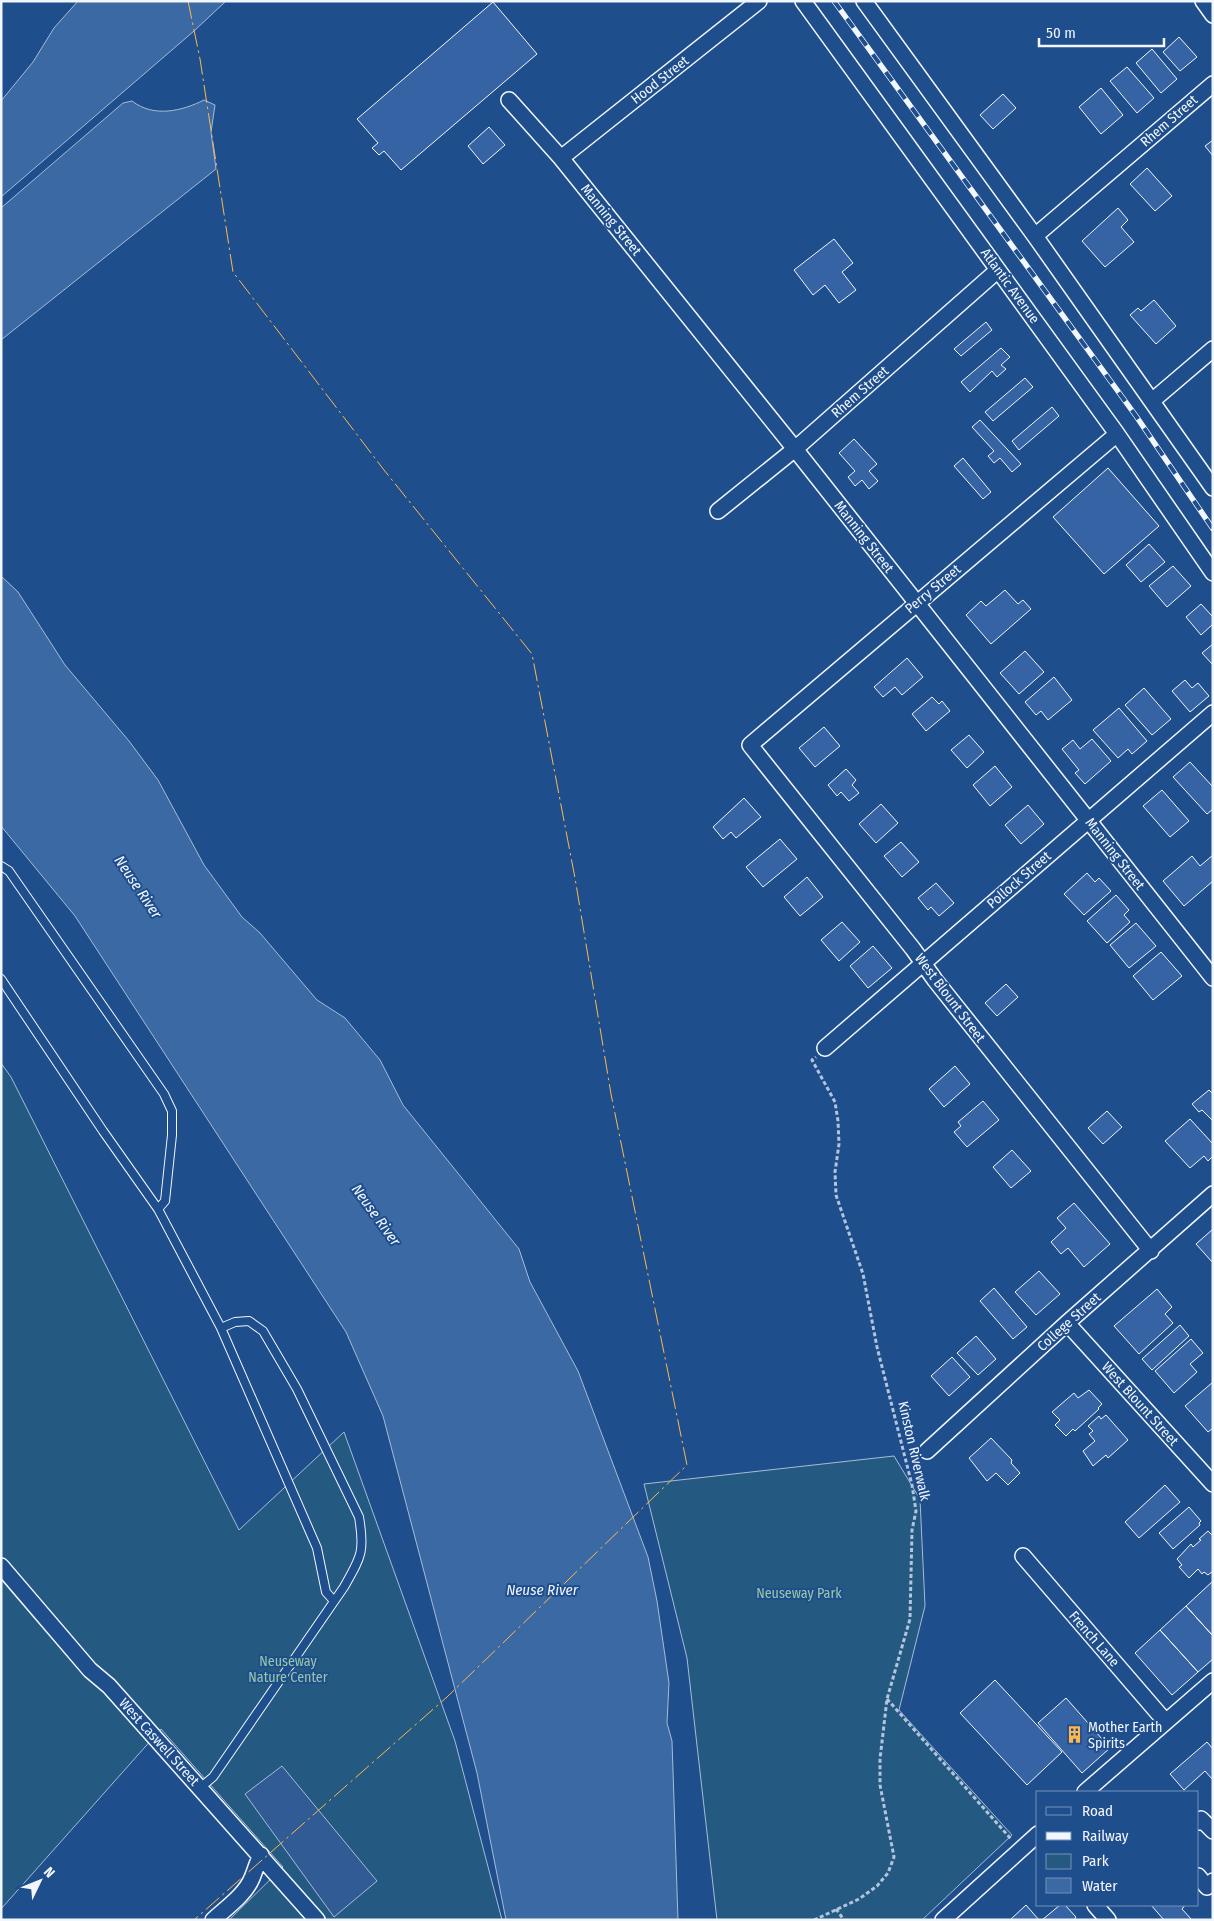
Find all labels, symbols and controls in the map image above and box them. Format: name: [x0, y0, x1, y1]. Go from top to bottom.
scale bar: [1039, 15, 1164, 47]
text: 50 m: [1046, 24, 1076, 42]
street label: Hood Street: [628, 52, 693, 108]
street label: Rhem Street: [1137, 91, 1201, 151]
street label: Manning Street: [577, 181, 645, 259]
street label: Atlantic Avenue: [977, 245, 1043, 327]
street label: Rhem Street: [828, 362, 892, 422]
street label: Manning Street: [831, 498, 898, 577]
street label: Perry Street: [902, 561, 965, 617]
street label: Manning Street: [1082, 815, 1149, 894]
street label: Pollock Street: [984, 847, 1055, 912]
water label: Neuse River: [110, 852, 166, 922]
street label: West Blount Street: [911, 950, 989, 1046]
water label: Neuse River: [348, 1181, 405, 1250]
street label: College Street: [1034, 1289, 1105, 1355]
street label: West Blount Street: [1098, 1359, 1182, 1450]
street label: Kinston Riverwalk: [894, 1400, 934, 1503]
water label: Neuse River: [506, 1581, 579, 1599]
park label: Neuseway Park: [756, 1585, 842, 1602]
street label: French Lane: [1065, 1608, 1123, 1670]
park label: Neuseway Nature Center: [248, 1653, 328, 1686]
street label: West Caswell Street: [115, 1695, 203, 1790]
place label: Mother Earth Spirits: [1088, 1719, 1162, 1752]
building icon: Mother Earth Spirits: [1064, 1725, 1084, 1745]
legend: [1036, 1791, 1199, 1906]
text: Road: [1082, 1802, 1113, 1820]
text: Railway: [1082, 1827, 1129, 1845]
text: Park: [1082, 1852, 1109, 1870]
north arrow: [15, 1856, 65, 1906]
text: N: [40, 1864, 58, 1881]
text: Water: [1082, 1877, 1118, 1895]

